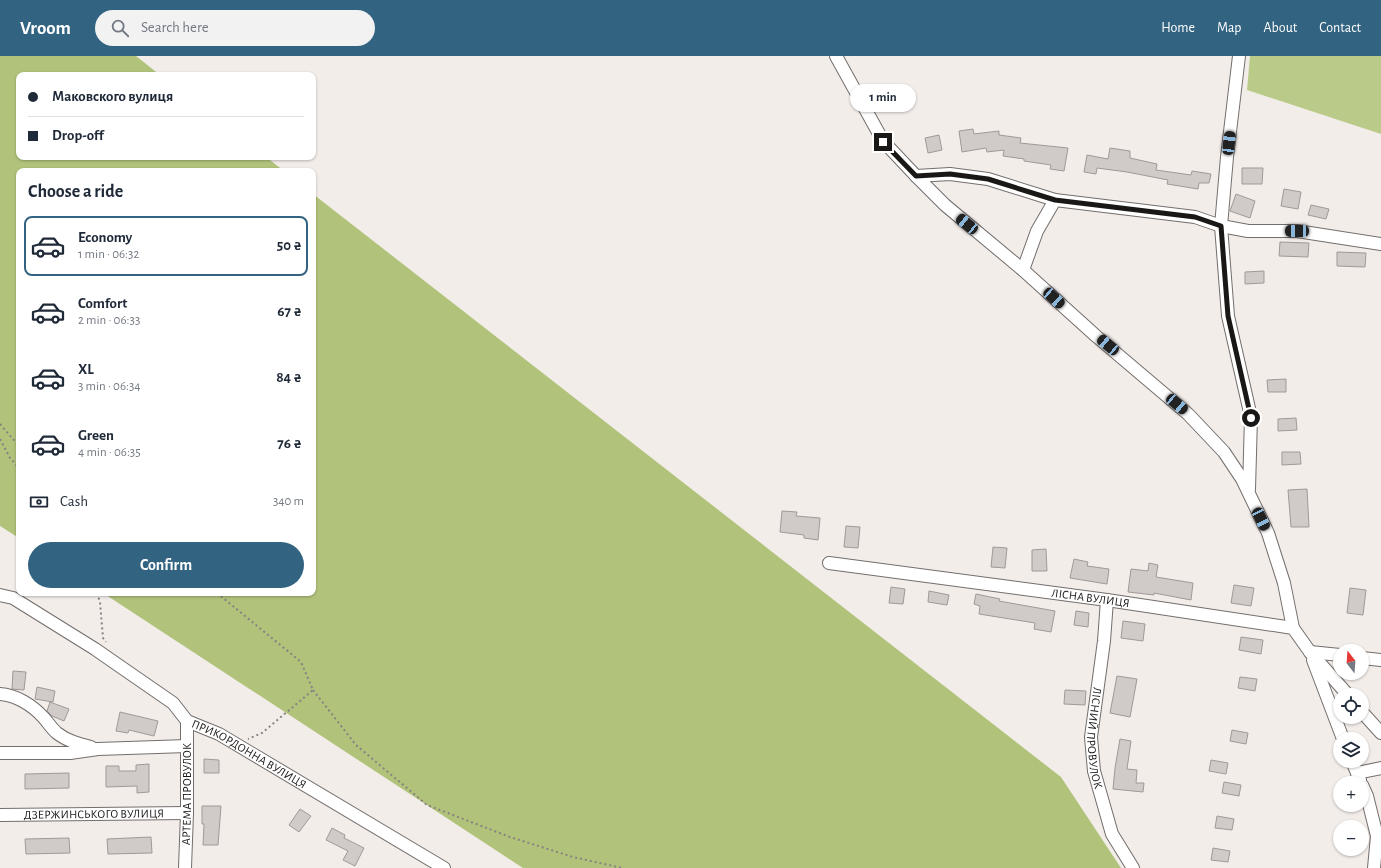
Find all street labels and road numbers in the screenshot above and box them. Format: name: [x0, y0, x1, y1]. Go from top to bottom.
street label: ЛІСНА ВУЛИЦЯ: [1051, 587, 1131, 609]
street label: ЛІСНИЙ ПРОВУЛОК: [1085, 686, 1105, 790]
street label: ПРИКОРДОННА ВУЛИЦЯ: [190, 718, 309, 791]
street label: АРТЕМА ПРОВУЛОК: [180, 743, 193, 845]
street label: ДЗЕРЖИНСЬКОГО ВУЛИЦЯ: [24, 807, 164, 821]

